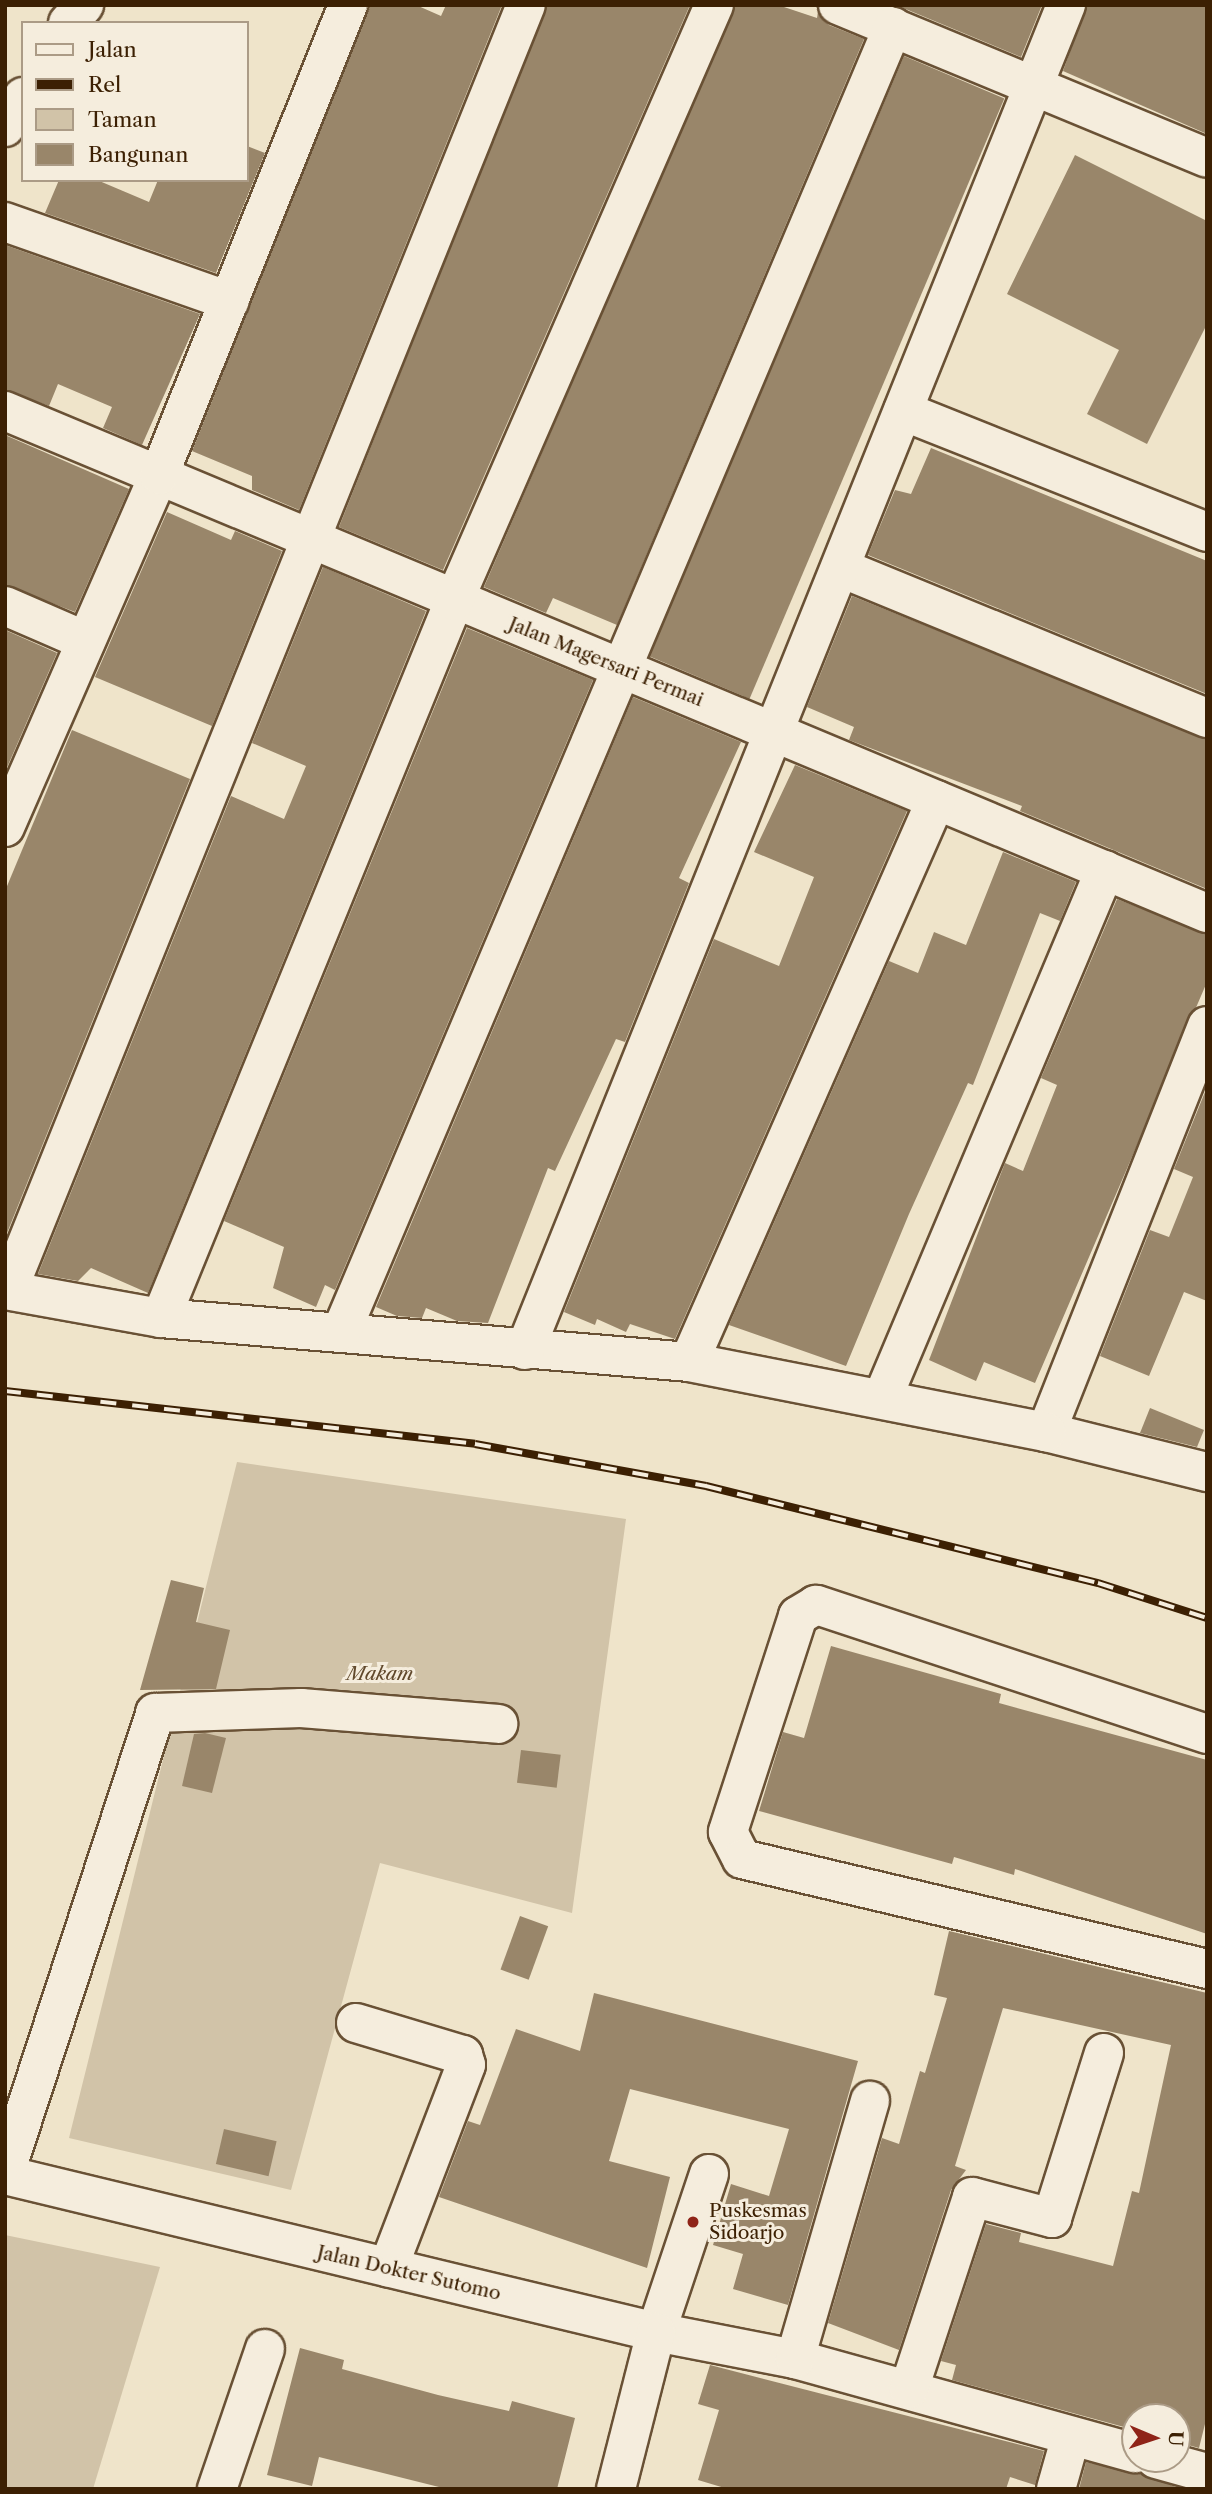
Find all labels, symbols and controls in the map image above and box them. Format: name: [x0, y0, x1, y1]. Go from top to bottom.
legend: [21, 21, 248, 182]
text: Jalan: [88, 37, 137, 62]
text: Rel: [88, 72, 121, 97]
text: Taman: [88, 107, 157, 132]
text: Bangunan: [88, 142, 188, 167]
street label: Jalan Magersari Permai: [505, 612, 707, 712]
park label: Makam: [347, 1663, 413, 1685]
place label: Puskesmas Sidoarjo: [709, 2200, 807, 2244]
marker: Puskesmas Sidoarjo: [683, 2212, 703, 2232]
street label: Jalan Dokter Sutomo: [315, 2241, 503, 2305]
north arrow: [1121, 2403, 1191, 2473]
text: U: [1164, 2431, 1187, 2447]

